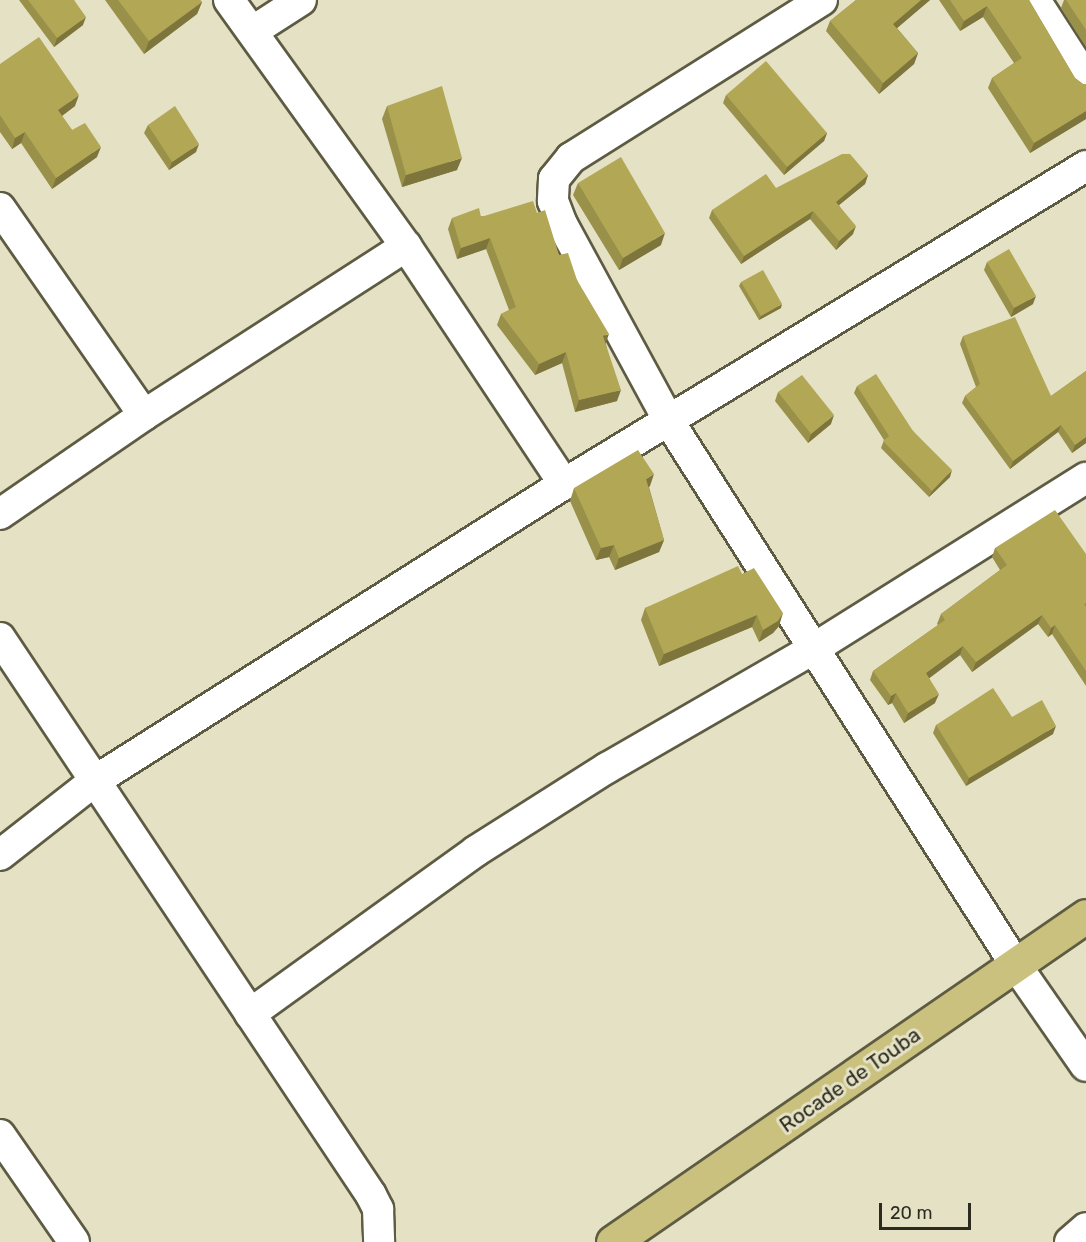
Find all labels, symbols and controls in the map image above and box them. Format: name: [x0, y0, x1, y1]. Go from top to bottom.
street label: Rocade de Touba: [775, 1022, 925, 1138]
scale bar: [882, 1191, 974, 1229]
text: 20 m: [890, 1202, 932, 1224]

